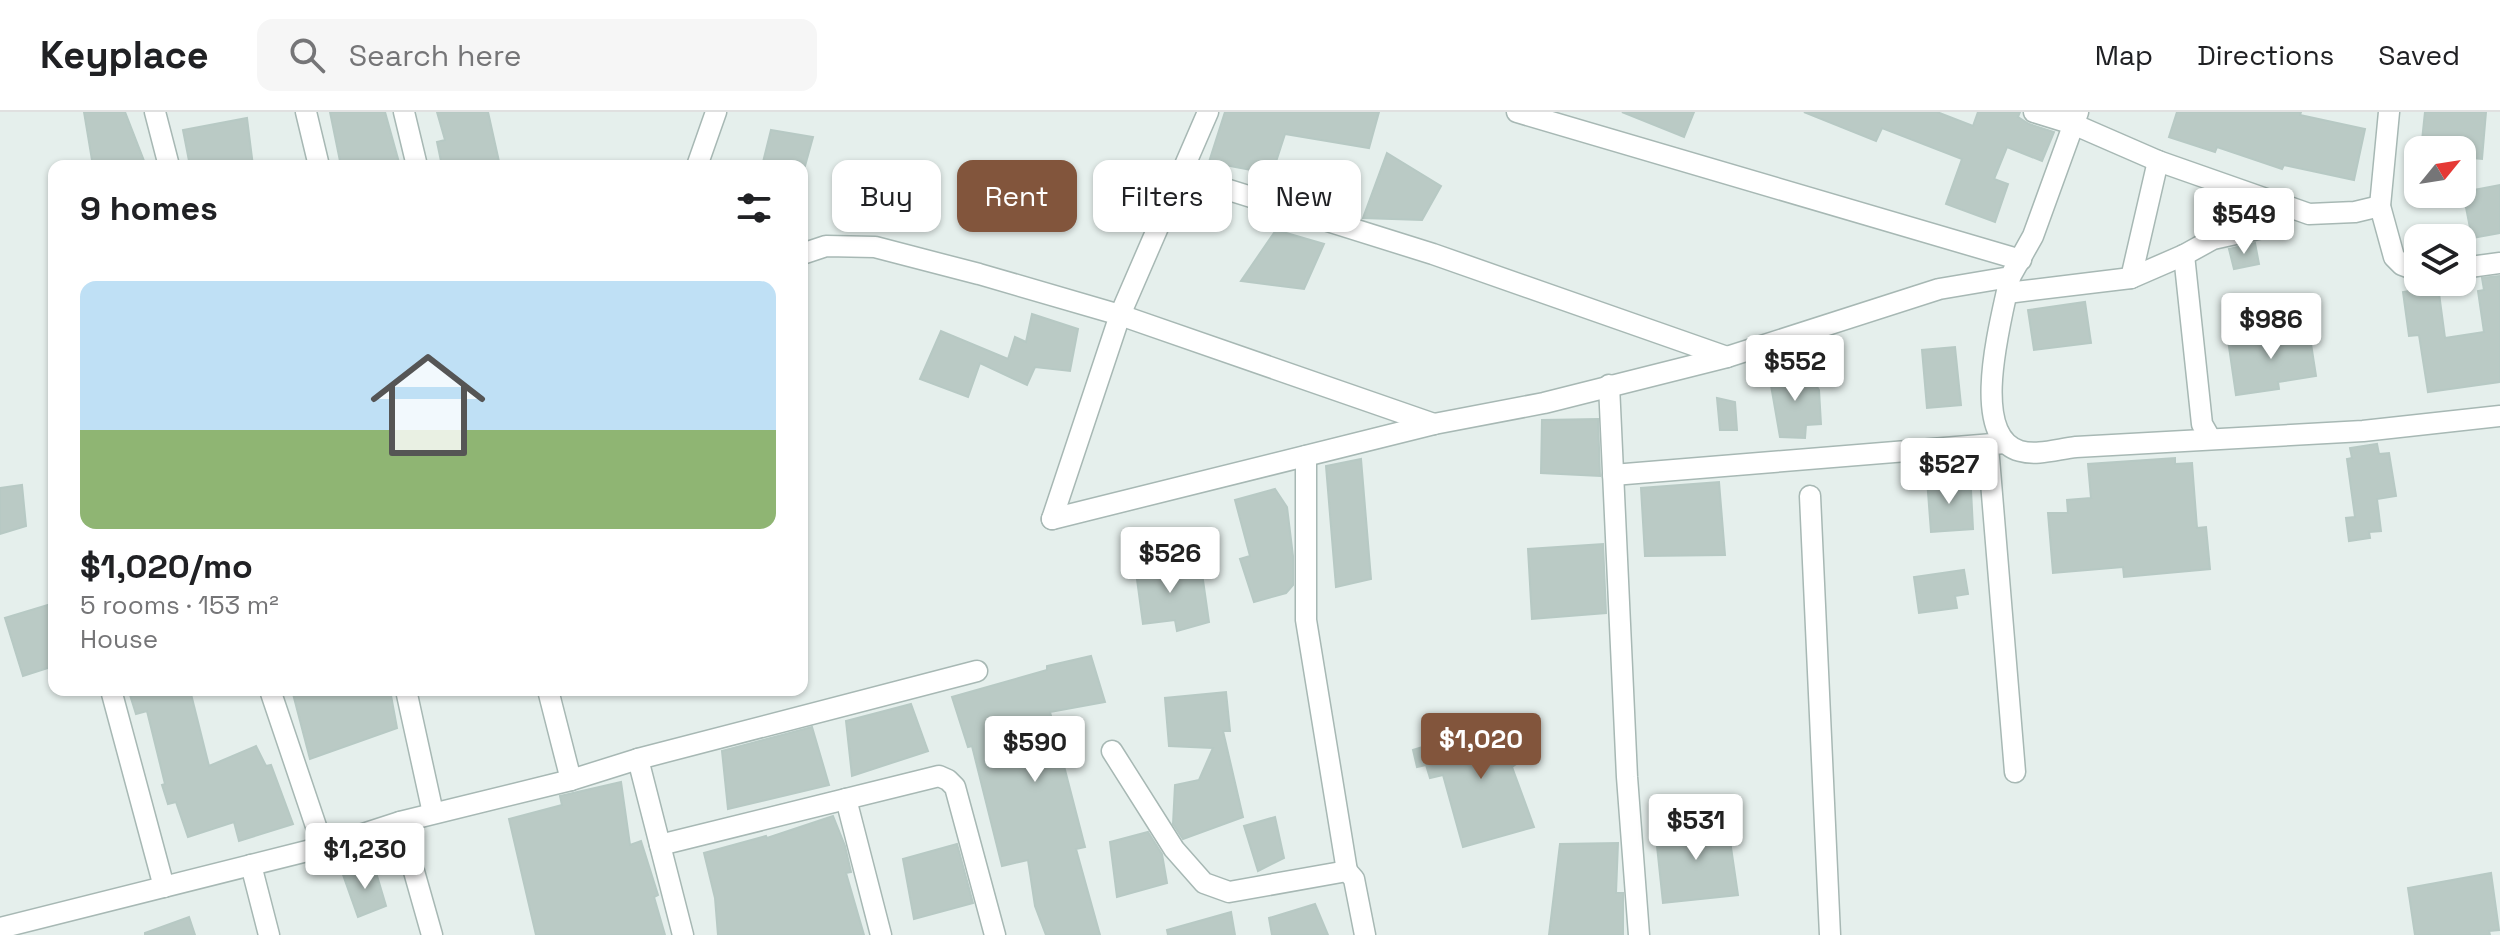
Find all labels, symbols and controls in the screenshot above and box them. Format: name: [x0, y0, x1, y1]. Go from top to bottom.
search box: [257, 19, 817, 91]
text: Keyplace: [40, 31, 209, 79]
icon: search: [285, 33, 329, 77]
text: Search here: [349, 36, 522, 75]
text: Map: [2095, 37, 2153, 73]
text: Directions: [2197, 37, 2334, 73]
text: Saved: [2378, 37, 2460, 73]
north arrow: [2404, 136, 2476, 208]
map controls: [2404, 136, 2476, 296]
chip: Buy: [832, 160, 941, 232]
chip: Rent: [957, 160, 1077, 232]
chip: Filters: [1093, 160, 1232, 232]
chip: New: [1248, 160, 1361, 232]
icon: filters: [732, 186, 776, 230]
text: 9 homes: [80, 187, 218, 230]
pin: $549: [2197, 188, 2291, 256]
text: $549: [2212, 197, 2276, 231]
button: layers: [2404, 224, 2476, 296]
pin: $986: [2224, 293, 2318, 361]
text: $986: [2239, 302, 2303, 336]
icon: home: [356, 333, 500, 477]
pin: $552: [1748, 335, 1842, 403]
text: $552: [1764, 344, 1826, 378]
pin: $527: [1902, 438, 1996, 506]
text: $527: [1919, 447, 1979, 481]
pin: $526: [1123, 527, 1217, 595]
text: $526: [1139, 536, 1201, 570]
text: $1,020/mo: [80, 545, 253, 588]
text: 5 rooms · 153 m²: [80, 588, 279, 622]
text: House: [80, 622, 158, 656]
pin: $1,020: [1416, 713, 1546, 781]
pin: $590: [988, 716, 1082, 784]
text: $1,020: [1439, 722, 1523, 756]
text: $590: [1003, 725, 1067, 759]
pin: $531: [1649, 794, 1743, 862]
text: $531: [1667, 803, 1725, 837]
pin: $1,230: [300, 823, 430, 891]
text: $1,230: [323, 832, 407, 866]

